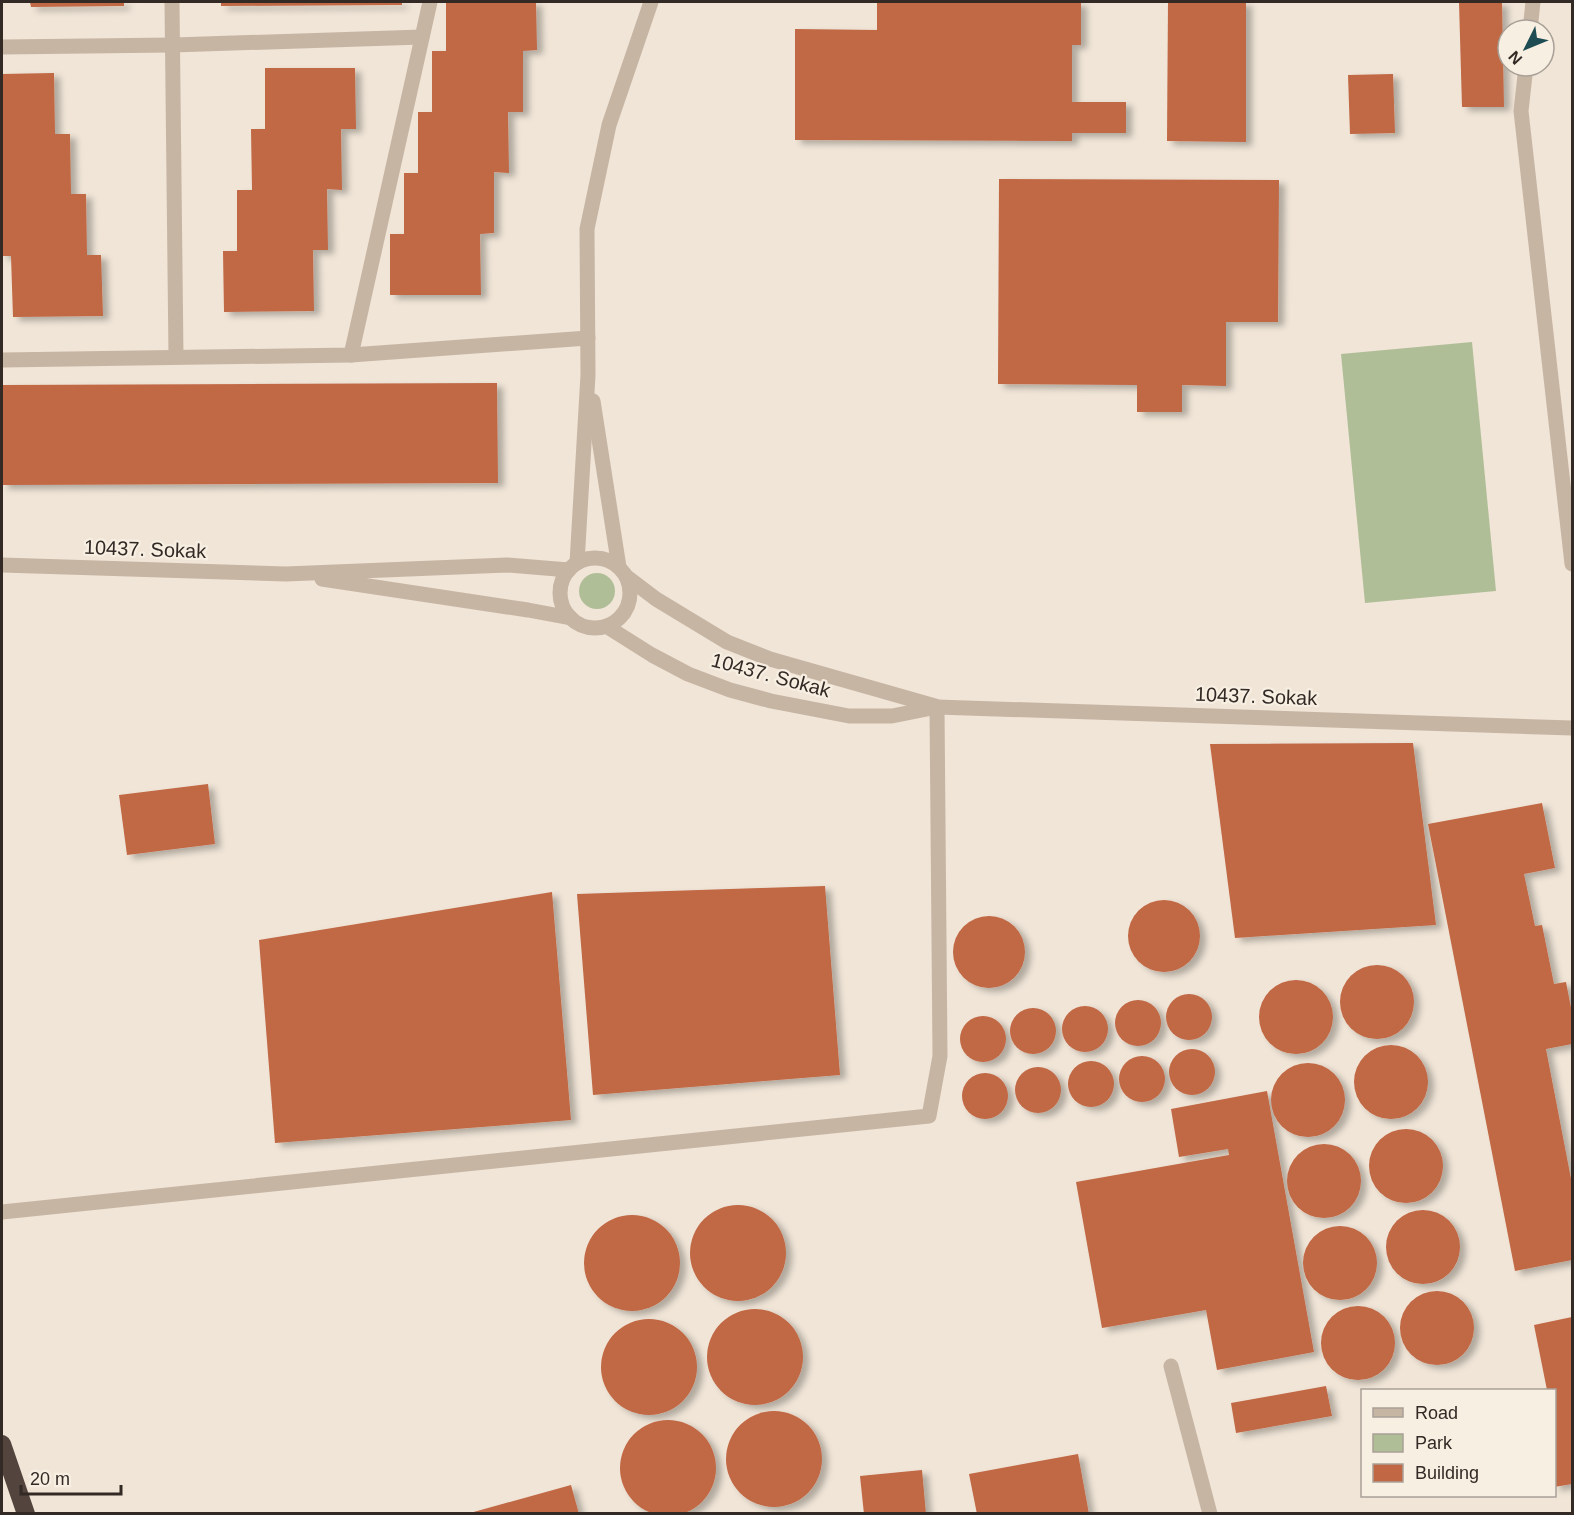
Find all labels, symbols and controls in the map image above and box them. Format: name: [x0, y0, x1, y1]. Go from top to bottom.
north arrow: [1496, 18, 1556, 78]
text: N: [1505, 48, 1526, 68]
street label: 10437. Sokak: [83, 536, 207, 562]
street label: 10437. Sokak: [709, 649, 834, 702]
street label: 10437. Sokak: [1194, 683, 1318, 709]
legend: [1361, 1389, 1556, 1497]
text: Road: [1415, 1403, 1458, 1423]
text: Park: [1415, 1433, 1453, 1453]
scale bar: [21, 1458, 122, 1496]
text: Building: [1415, 1463, 1479, 1483]
text: 20 m: [30, 1469, 70, 1489]

